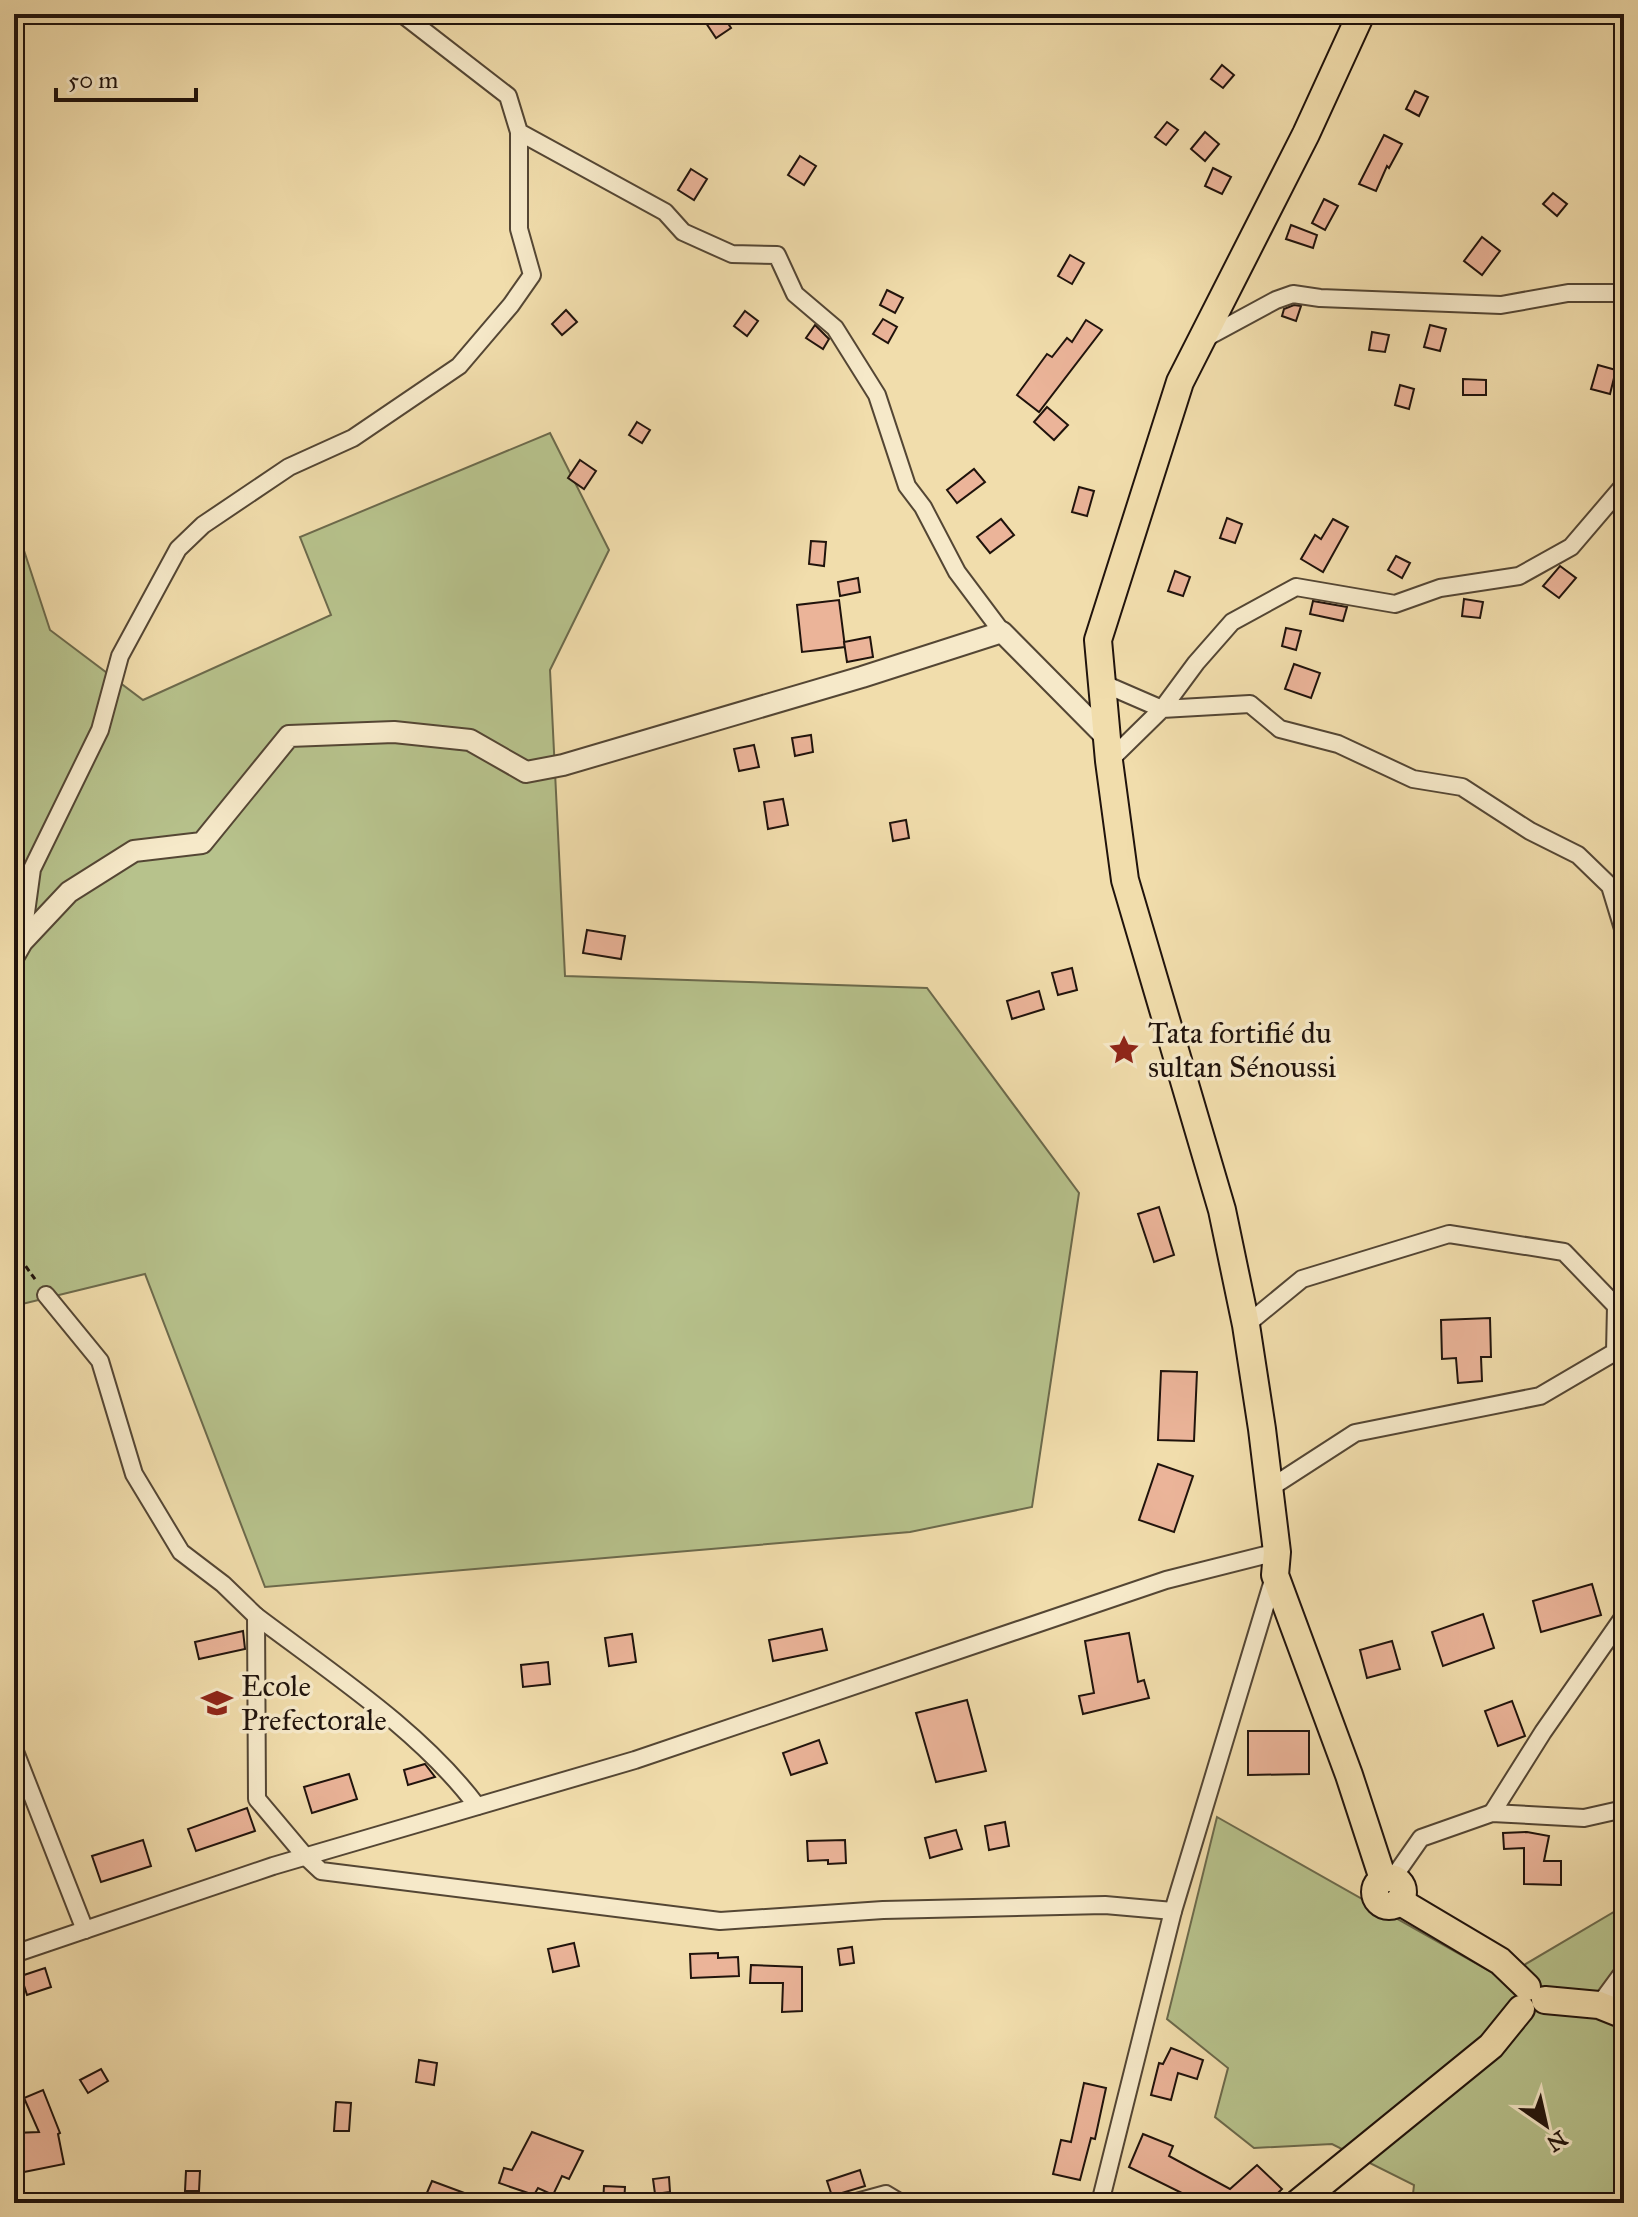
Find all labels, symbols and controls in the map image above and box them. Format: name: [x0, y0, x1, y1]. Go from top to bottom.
scale bar: [56, 52, 196, 102]
text: 50 m: [68, 65, 118, 95]
place label: Tata fortifié du sultan Sénoussi: [1148, 1015, 1336, 1085]
place icon: Tata fortifié du sultan Sénoussi: [1107, 1033, 1141, 1067]
place label: Ecole Prefectorale: [241, 1668, 387, 1738]
school or university icon: Ecole Prefectorale: [200, 1686, 234, 1720]
north arrow: [1506, 2085, 1586, 2165]
text: N: [1541, 2125, 1572, 2158]

